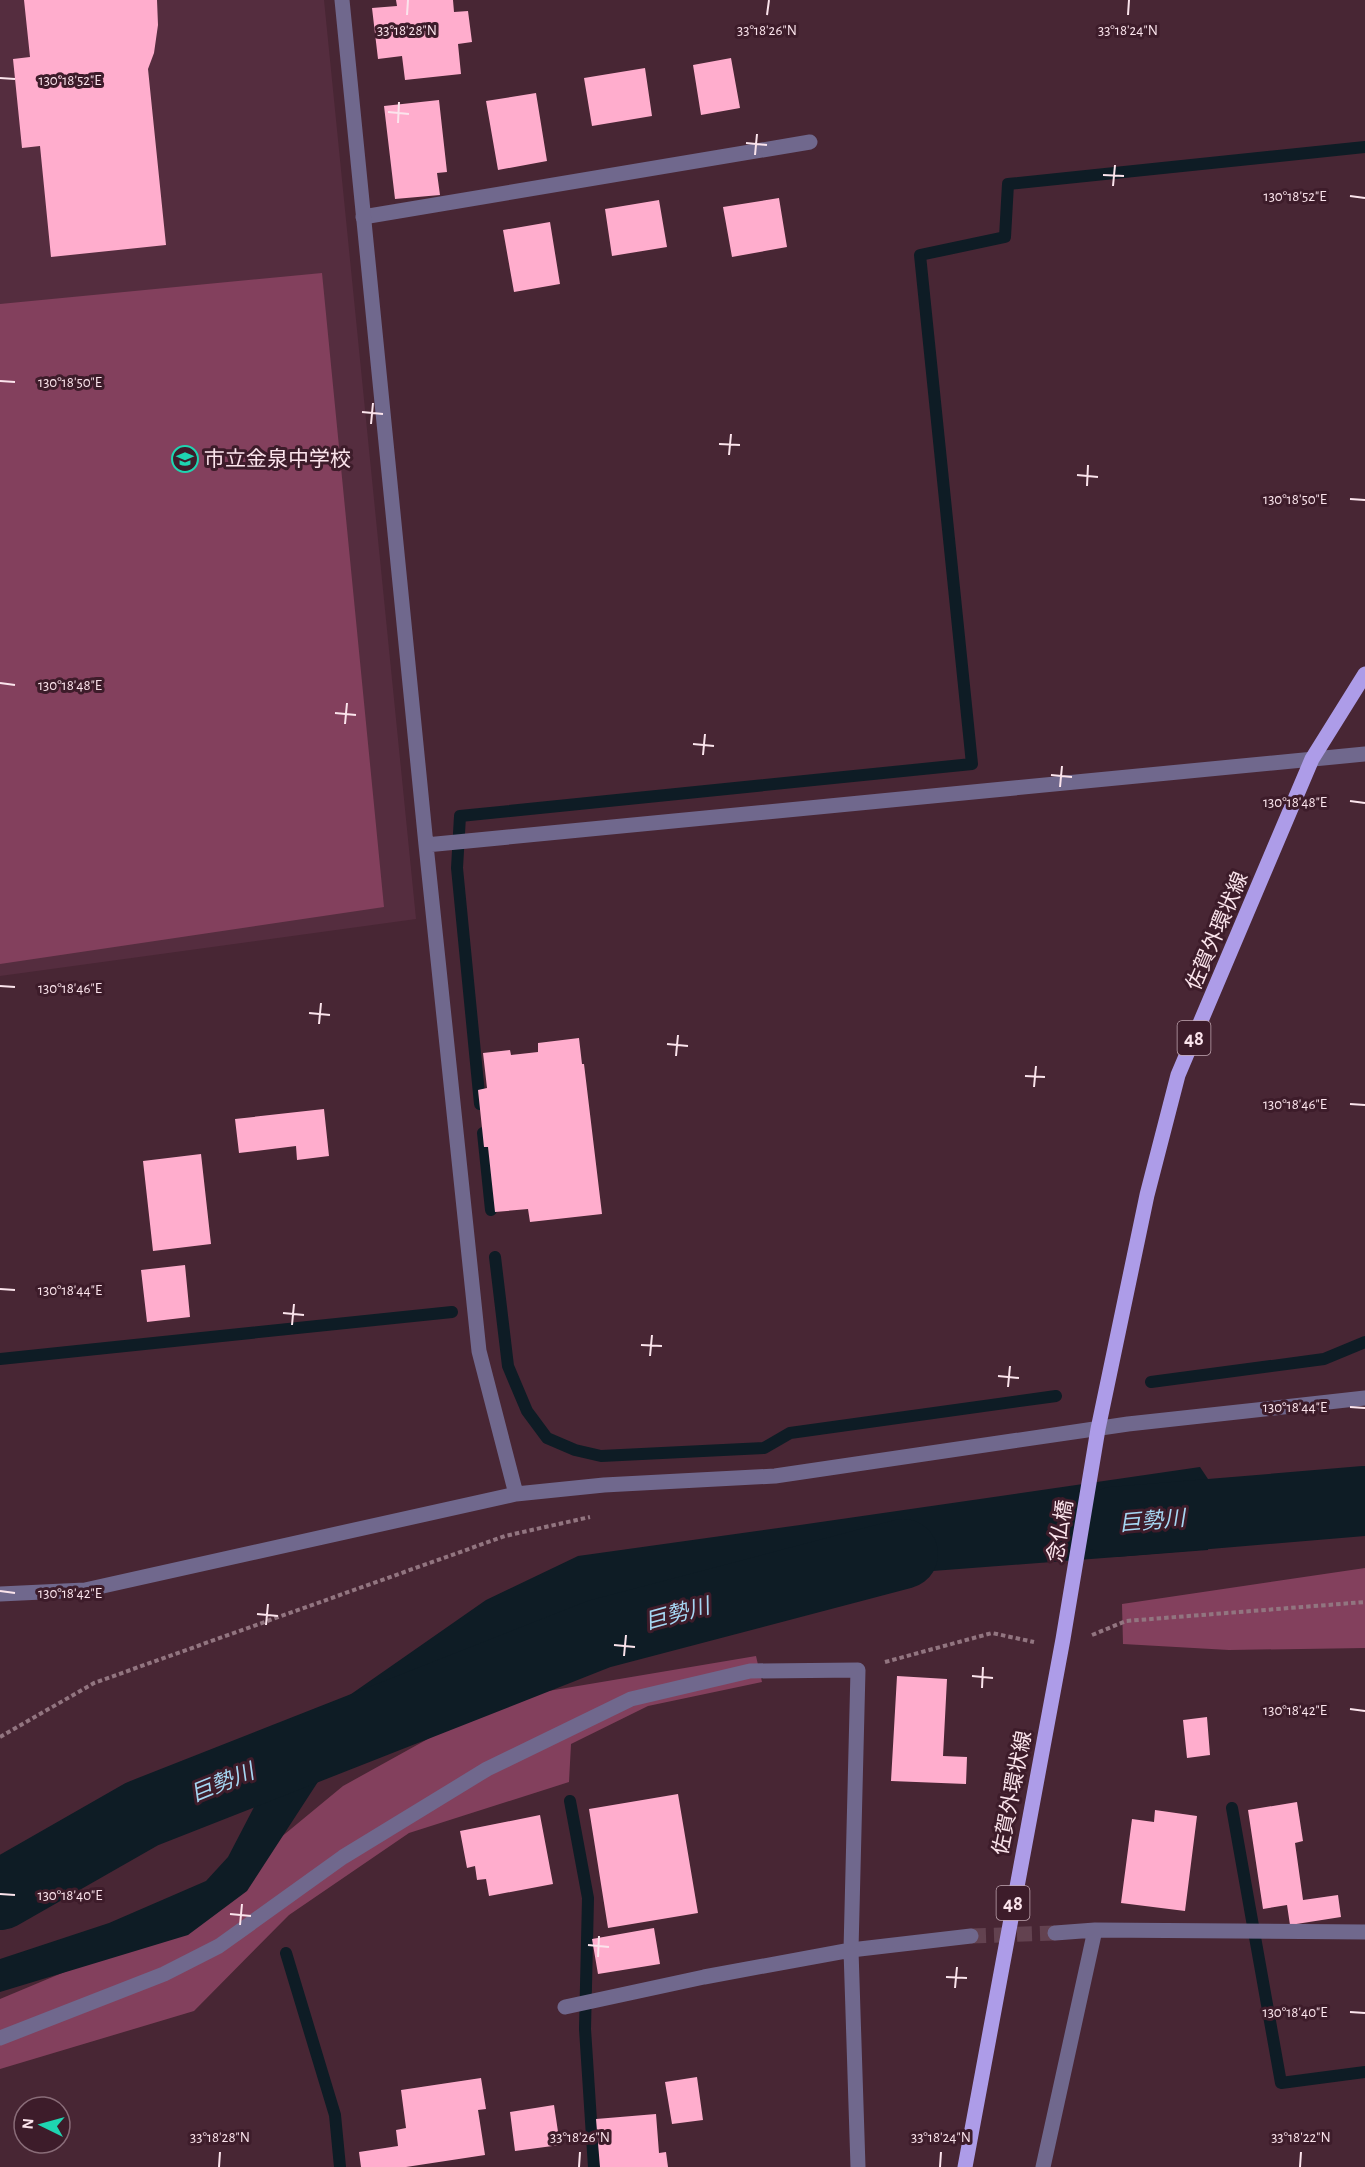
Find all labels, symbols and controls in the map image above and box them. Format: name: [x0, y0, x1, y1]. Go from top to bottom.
text: 33°18'28"N: [377, 23, 437, 38]
text: 33°18'26"N: [737, 23, 797, 38]
text: 33°18'24"N: [1098, 23, 1158, 38]
text: 130°18'52"E: [39, 73, 101, 88]
text: 130°18'52"E: [1264, 189, 1326, 204]
text: 130°18'50"E: [38, 375, 102, 390]
school or university icon: 市立金泉中学校: [170, 444, 200, 474]
place label: 市立金泉中学校: [204, 448, 351, 470]
text: 130°18'50"E: [1263, 492, 1327, 507]
text: 130°18'48"E: [38, 678, 102, 693]
text: 130°18'48"E: [1263, 795, 1327, 810]
street label: 佐賀外環状線: [1182, 869, 1252, 993]
text: 130°18'46"E: [38, 981, 102, 996]
road number: 48: [1178, 1021, 1210, 1055]
text: 130°18'46"E: [1263, 1097, 1327, 1112]
text: 130°18'44"E: [38, 1283, 102, 1298]
text: 130°18'44"E: [1263, 1400, 1327, 1415]
street label: 念仏橋: [1044, 1498, 1076, 1564]
water label: 巨勢川: [1118, 1506, 1188, 1535]
text: 130°18'42"E: [38, 1586, 102, 1601]
water label: 巨勢川: [642, 1593, 714, 1633]
text: 130°18'42"E: [1263, 1703, 1327, 1718]
street label: 佐賀外環状線: [989, 1729, 1035, 1857]
water label: 巨勢川: [187, 1759, 259, 1805]
road number: 48: [996, 1886, 1030, 1920]
text: 130°18'40"E: [38, 1888, 102, 1903]
text: 130°18'40"E: [1263, 2005, 1327, 2020]
north arrow: [12, 2095, 72, 2155]
text: N: [20, 2118, 37, 2130]
text: 33°18'28"N: [190, 2130, 250, 2145]
text: 33°18'26"N: [550, 2130, 610, 2145]
text: 33°18'24"N: [911, 2130, 971, 2145]
text: 33°18'22"N: [1271, 2130, 1331, 2145]

